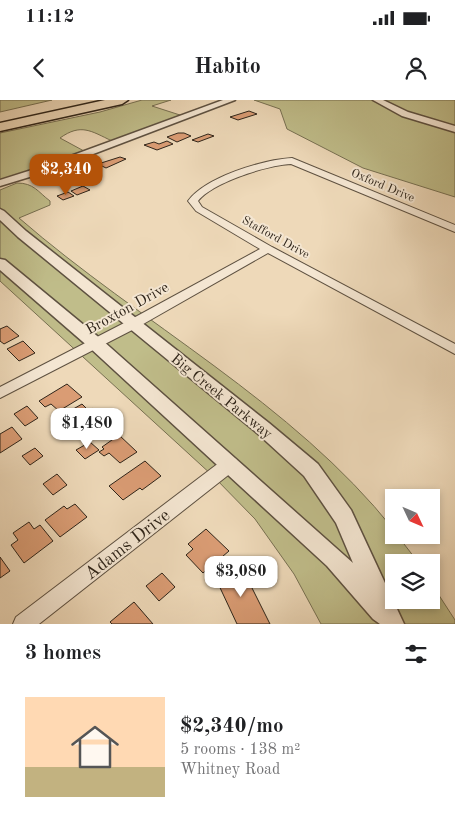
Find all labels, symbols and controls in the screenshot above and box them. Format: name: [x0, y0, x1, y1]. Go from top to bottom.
text: 11:12: [25, 8, 74, 27]
icon: back: [25, 54, 53, 82]
icon: person: [402, 54, 430, 82]
text: Habito: [194, 56, 261, 78]
pin: $2,340: [25, 154, 107, 196]
text: $2,340: [41, 162, 91, 178]
street label: Oxford Drive: [349, 167, 417, 205]
street label: Stafford Drive: [240, 214, 312, 261]
street label: Broxton Drive: [84, 280, 172, 338]
street label: Big Creek Parkway: [167, 352, 275, 443]
pin: $1,480: [46, 408, 128, 450]
text: $1,480: [62, 416, 112, 432]
north arrow: [385, 489, 440, 544]
map controls: [385, 489, 440, 609]
street label: Adams Drive: [82, 506, 174, 583]
button: layers: [385, 554, 440, 609]
pin: $3,080: [200, 556, 282, 598]
text: $3,080: [216, 564, 266, 580]
icon: filters: [402, 640, 430, 668]
text: 3 homes: [25, 643, 101, 664]
text: $2,340/mo: [180, 716, 284, 737]
icon: home: [65, 717, 125, 777]
text: 5 rooms · 138 m²: [180, 742, 300, 758]
text: Whitney Road: [180, 762, 280, 778]

